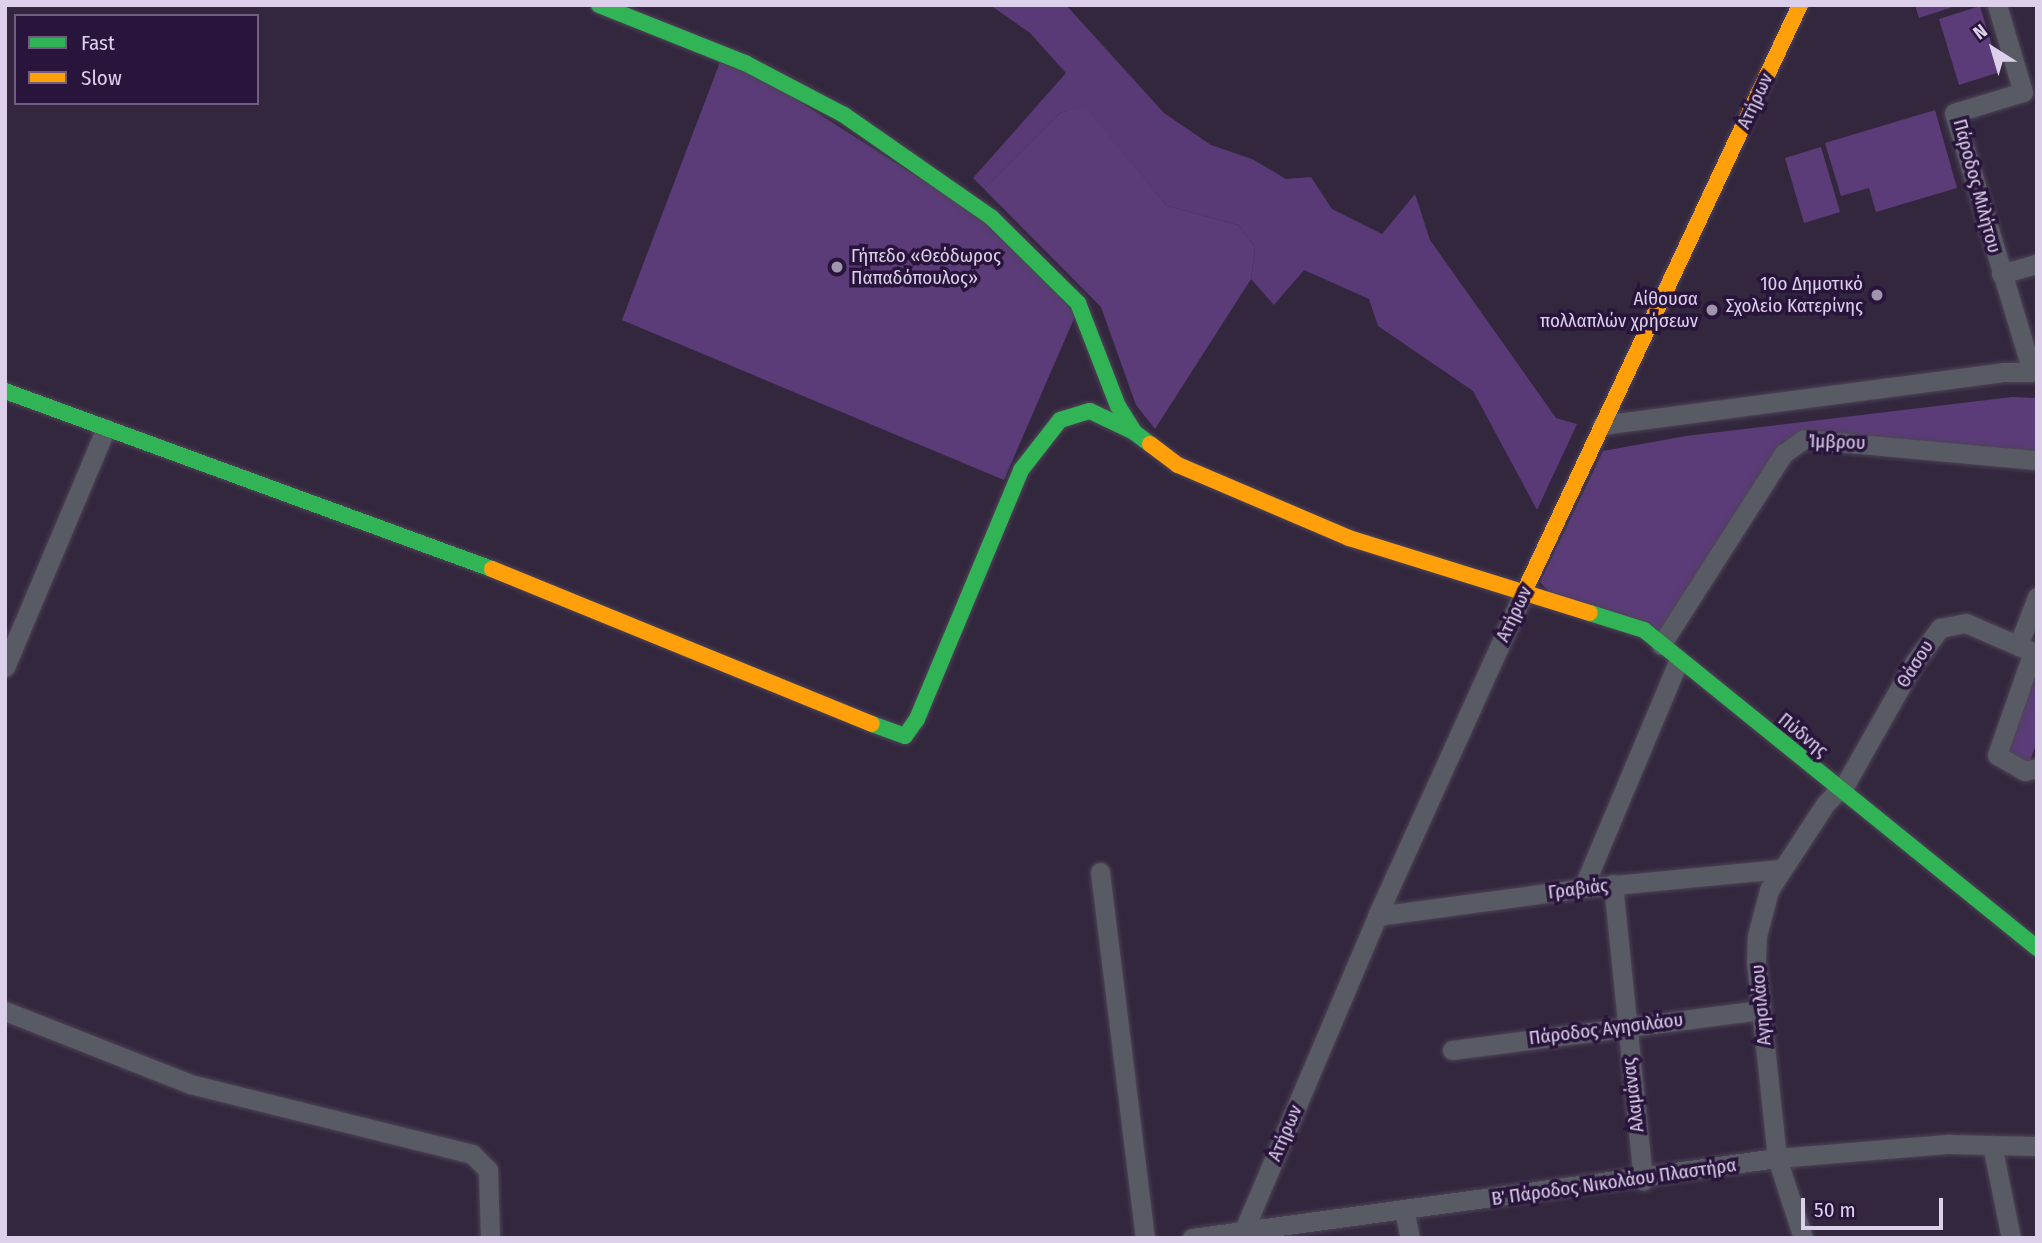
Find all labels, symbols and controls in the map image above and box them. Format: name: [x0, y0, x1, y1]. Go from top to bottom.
legend: [14, 14, 259, 105]
north arrow: [1958, 14, 2028, 84]
text: N: [1969, 19, 1992, 44]
text: Fast: [81, 30, 115, 56]
text: Slow: [81, 65, 122, 91]
street label: Ατήρων: [1732, 70, 1778, 132]
street label: Πάροδος Μιλήτου: [1948, 117, 2006, 255]
place label: Γήπεδο «Θεόδωρος Παπαδόπουλος»: [851, 245, 1001, 289]
marker: Γήπεδο «Θεόδωρος Παπαδόπουλος»: [829, 259, 845, 275]
place label: 10ο Δημοτικό Σχολείο Κατερίνης: [1726, 273, 1863, 317]
marker: 10ο Δημοτικό Σχολείο Κατερίνης: [1869, 287, 1885, 303]
place label: Αίθουσα πολλαπλών χρήσεων: [1540, 288, 1698, 332]
marker: Αίθουσα πολλαπλών χρήσεων: [1704, 302, 1720, 318]
street label: Ίμβρου: [1808, 430, 1866, 454]
street label: Ατήρων: [1491, 583, 1537, 645]
street label: Θάσου: [1892, 636, 1938, 692]
street label: Πύδνης: [1774, 708, 1832, 762]
street label: Γραβιάς: [1547, 874, 1609, 904]
street label: Αγησιλάου: [1746, 964, 1776, 1046]
street label: Πάροδος Αγησιλάου: [1528, 1008, 1684, 1050]
street label: Αλαμάνας: [1617, 1056, 1649, 1134]
street label: Ατήρων: [1263, 1101, 1307, 1165]
street label: Β΄ Πάροδος Νικολάου Πλαστήρα: [1490, 1154, 1738, 1210]
scale bar: [1804, 1184, 1946, 1228]
text: 50 m: [1814, 1197, 1856, 1223]

